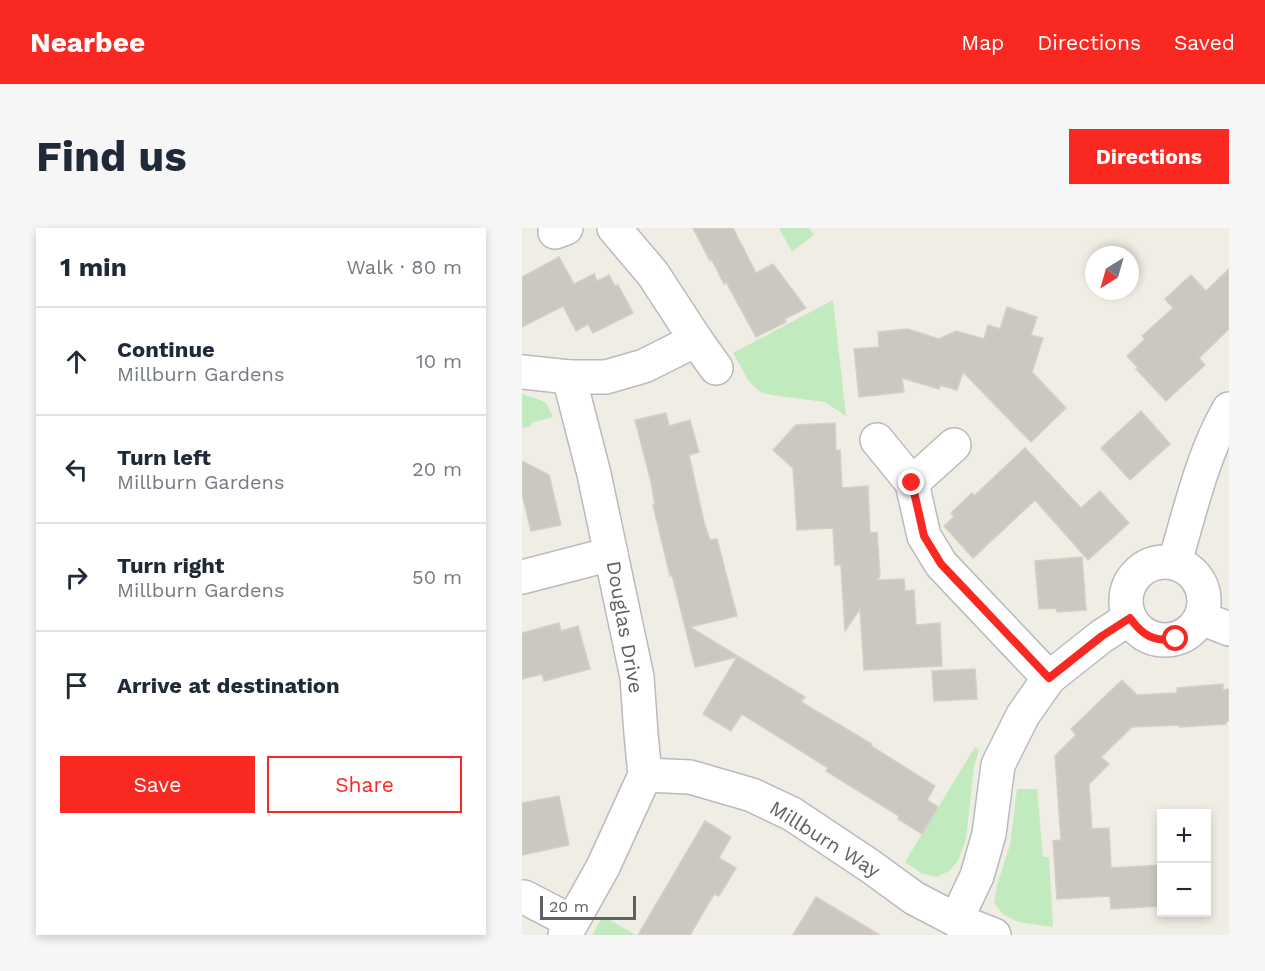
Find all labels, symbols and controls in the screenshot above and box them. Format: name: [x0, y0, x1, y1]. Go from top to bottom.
text: Nearbee: [30, 26, 145, 59]
text: Map: [961, 30, 1004, 55]
text: Directions: [1037, 30, 1141, 55]
text: Saved: [1174, 30, 1235, 55]
button: Directions: [1069, 129, 1229, 184]
text: Find us: [36, 132, 187, 181]
north arrow: [1085, 246, 1139, 300]
text: 1 min: [60, 252, 127, 282]
text: Walk · 80 m: [346, 255, 462, 279]
text: Continue: [117, 337, 215, 362]
icon: ahead: [60, 345, 93, 378]
text: 10 m: [416, 349, 462, 373]
text: Millburn Gardens: [117, 362, 285, 386]
text: Turn left: [117, 445, 211, 470]
icon: left: [60, 453, 93, 486]
text: 20 m: [412, 457, 462, 481]
route end: [898, 469, 924, 495]
text: Millburn Gardens: [117, 470, 285, 494]
text: Turn right: [117, 553, 224, 578]
street label: Douglas Drive: [602, 559, 648, 695]
icon: right: [60, 561, 93, 594]
text: 50 m: [412, 565, 462, 589]
text: Millburn Gardens: [117, 578, 285, 602]
route start: [1162, 625, 1188, 651]
icon: arrive: [60, 669, 93, 702]
text: Arrive at destination: [117, 673, 340, 698]
button: Save: [60, 756, 255, 813]
button: Share: [267, 756, 462, 813]
street label: Millburn Way: [765, 795, 885, 883]
map controls: [1157, 809, 1211, 917]
button: +: [1157, 809, 1211, 863]
button: −: [1157, 863, 1211, 917]
scale bar: [540, 893, 636, 920]
text: 20 m: [549, 897, 589, 916]

